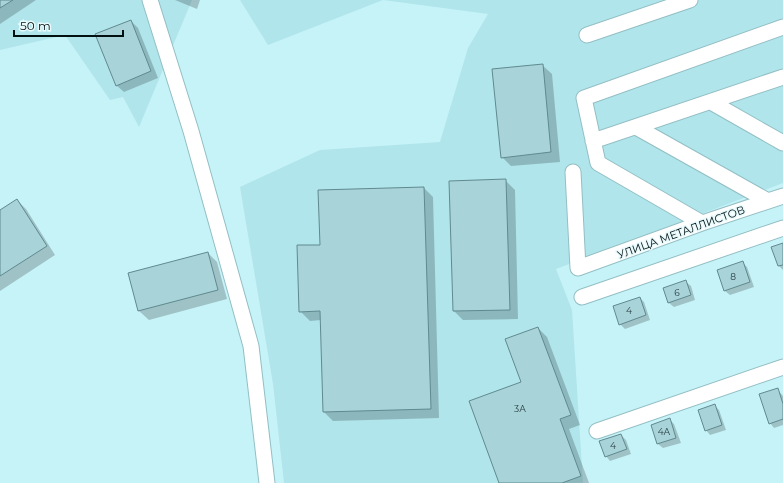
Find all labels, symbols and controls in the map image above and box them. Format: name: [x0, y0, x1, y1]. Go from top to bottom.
scale bar: [14, 12, 123, 38]
text: 50 m: [20, 18, 51, 33]
street label: УЛИЦА МЕТАЛЛИСТОВ: [615, 202, 747, 262]
house number: 8: [730, 271, 736, 282]
house number: 6: [674, 287, 680, 298]
house number: 4: [626, 305, 632, 316]
house number: 3А: [514, 403, 526, 414]
house number: 4А: [658, 426, 671, 437]
house number: 4: [610, 440, 616, 451]

